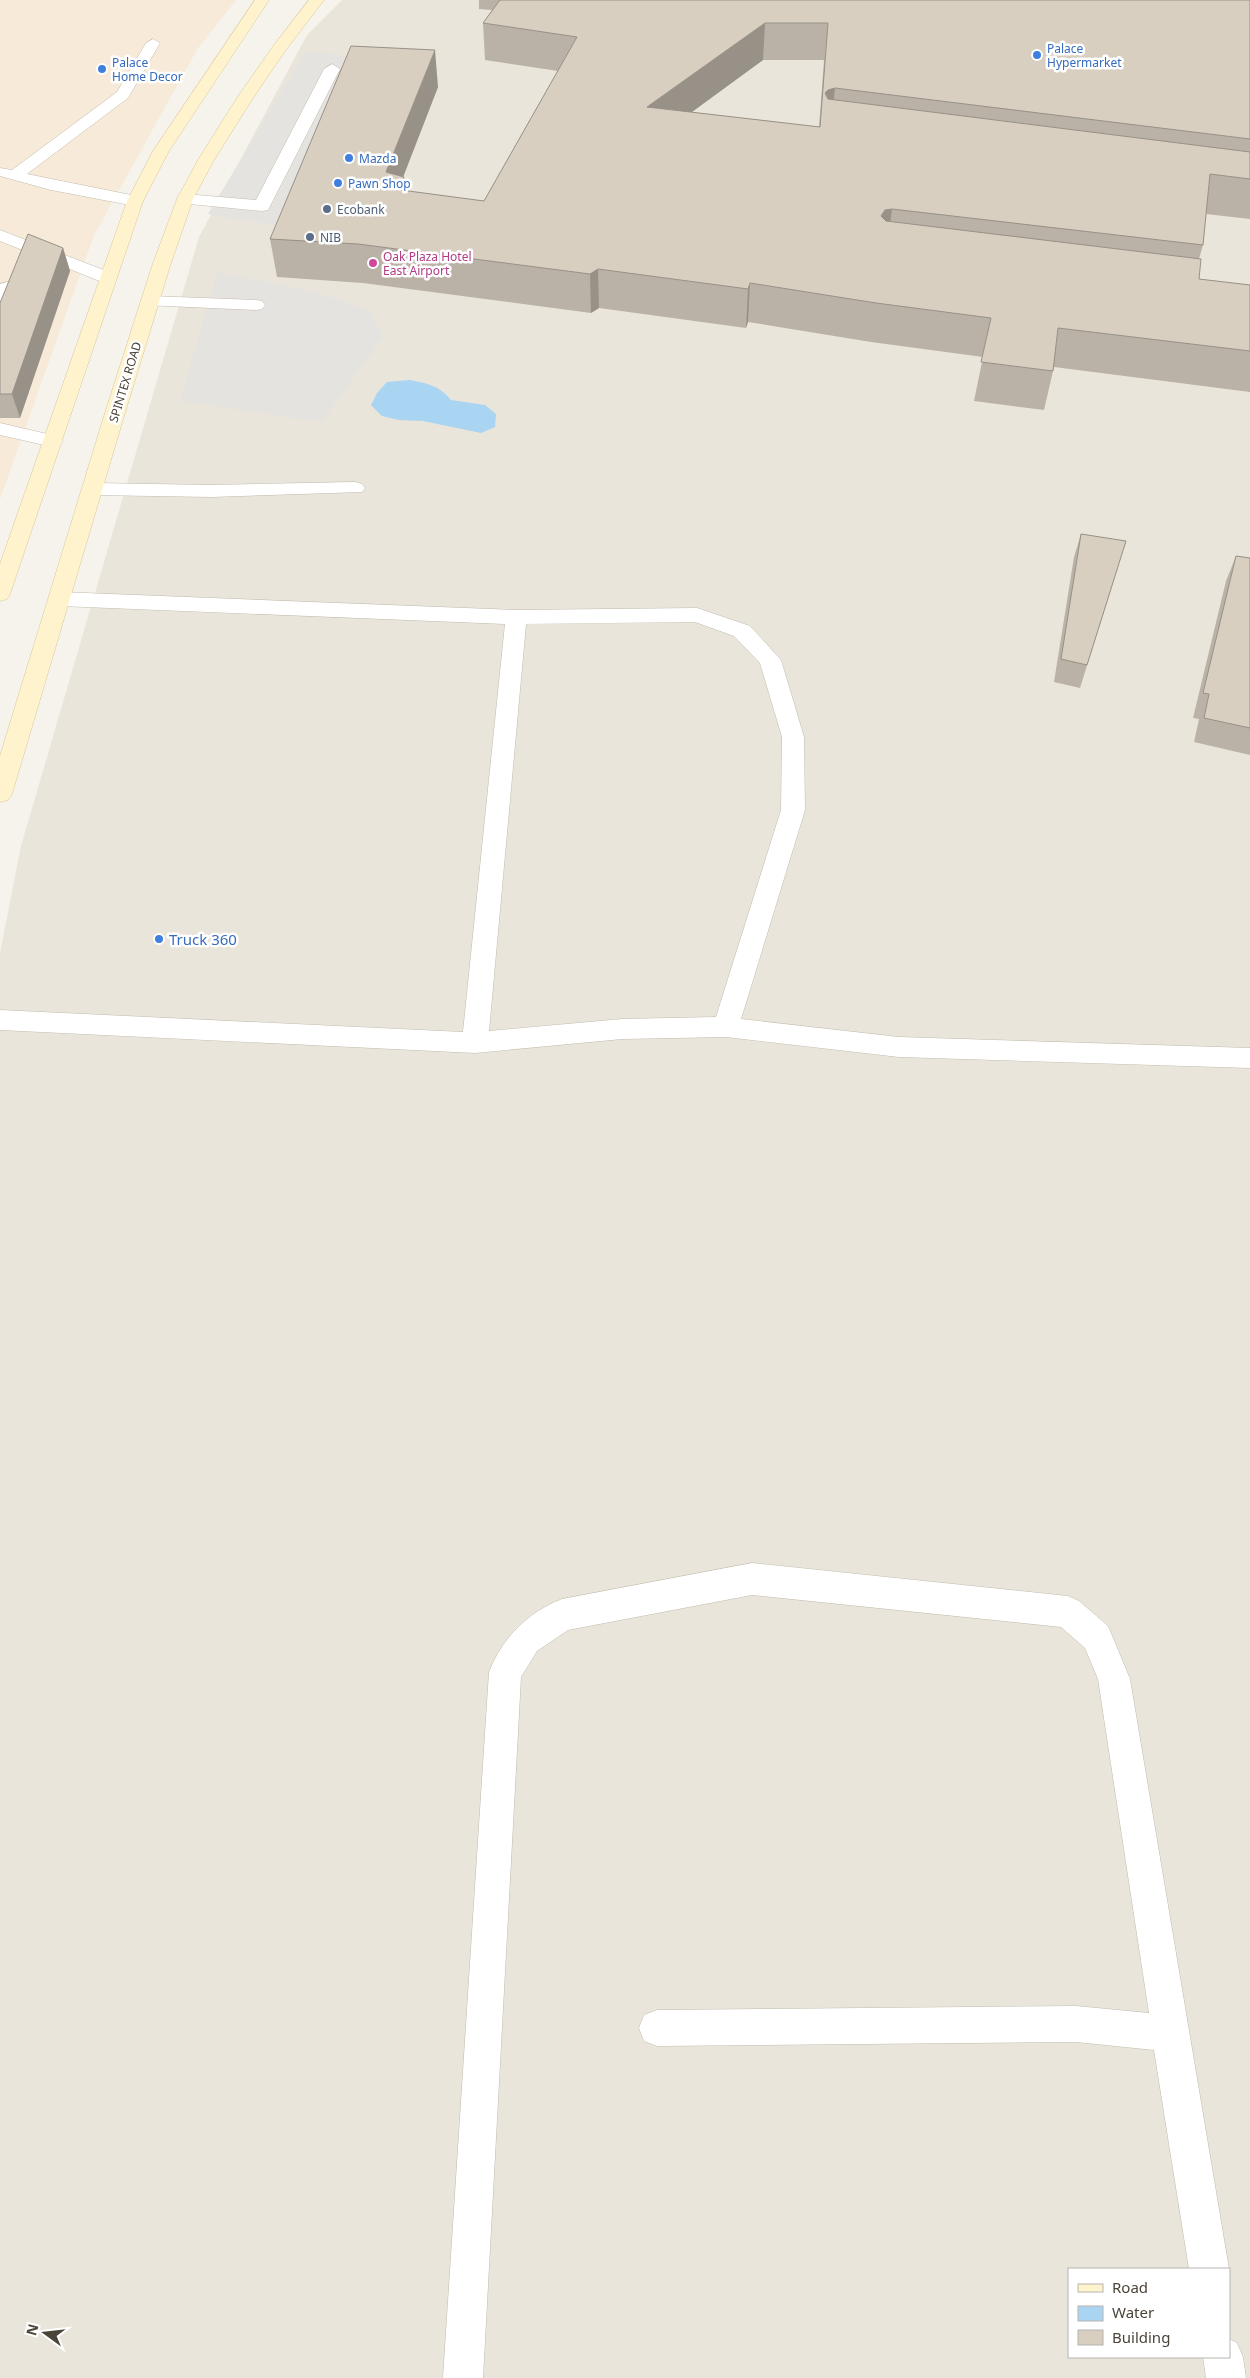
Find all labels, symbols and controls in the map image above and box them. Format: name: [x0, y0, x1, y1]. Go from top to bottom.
place label: Palace Hypermarket: [1047, 40, 1122, 71]
marker: Palace Hypermarket: [1031, 49, 1043, 61]
place label: Palace Home Decor: [112, 54, 183, 85]
marker: Palace Home Decor: [96, 63, 108, 75]
place label: Mazda: [359, 150, 396, 167]
marker: Mazda: [343, 152, 355, 164]
place label: Pawn Shop: [348, 175, 411, 192]
marker: Pawn Shop: [332, 177, 344, 189]
place label: Ecobank: [337, 201, 385, 218]
marker: Ecobank: [321, 203, 333, 215]
place label: NIB: [320, 229, 341, 246]
marker: NIB: [304, 231, 316, 243]
place label: Oak Plaza Hotel East Airport: [383, 248, 472, 279]
marker: Oak Plaza Hotel East Airport: [367, 257, 379, 269]
street label: SPINTEX ROAD: [105, 339, 145, 424]
place label: Truck 360: [169, 929, 237, 949]
marker: Truck 360: [153, 933, 165, 945]
legend: [1068, 2268, 1230, 2358]
text: Road: [1112, 2277, 1148, 2297]
text: Water: [1112, 2302, 1154, 2322]
north arrow: [20, 2308, 70, 2358]
text: N: [21, 2322, 43, 2337]
text: Building: [1112, 2327, 1170, 2347]

